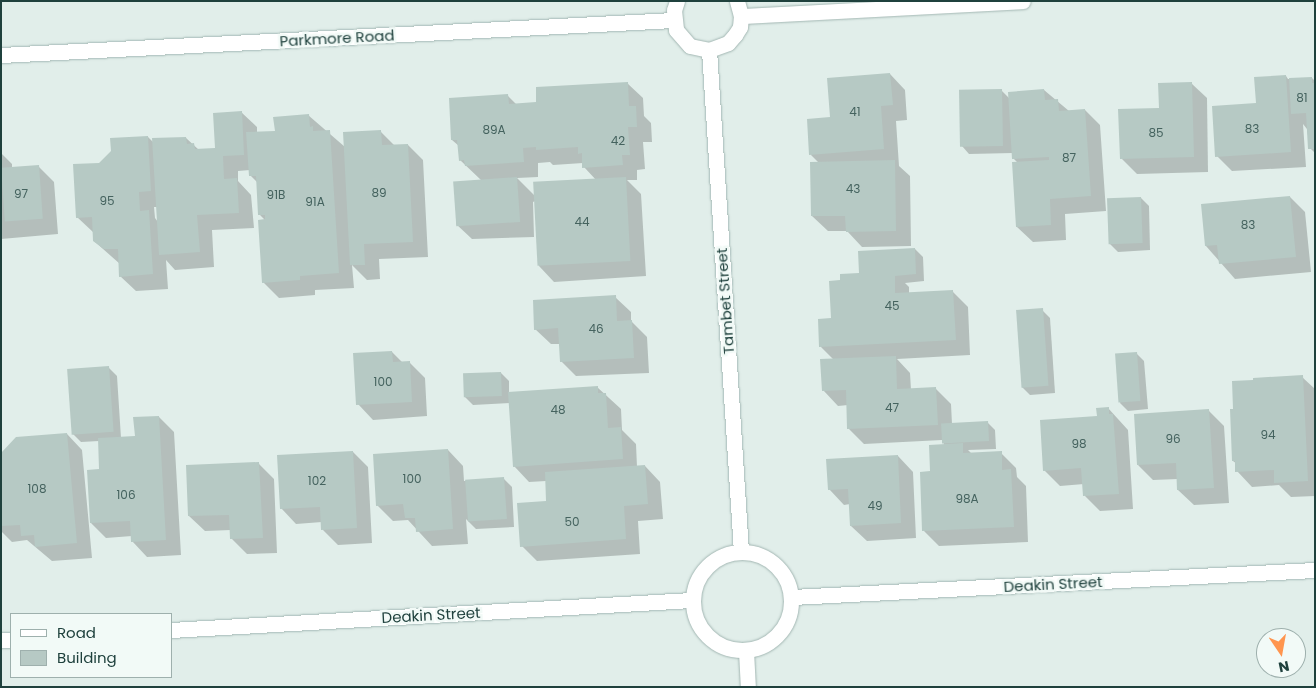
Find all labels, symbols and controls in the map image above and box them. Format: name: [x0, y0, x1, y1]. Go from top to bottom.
street label: Parkmore Road: [279, 26, 395, 50]
house number: 81: [1296, 91, 1308, 105]
house number: 41: [849, 105, 861, 119]
house number: 83: [1245, 122, 1259, 136]
house number: 89A: [482, 123, 506, 137]
house number: 85: [1148, 126, 1164, 140]
house number: 42: [611, 134, 625, 148]
house number: 87: [1062, 151, 1076, 165]
house number: 43: [846, 182, 860, 196]
house number: 89: [371, 186, 387, 200]
house number: 97: [14, 187, 28, 201]
house number: 91B: [267, 188, 285, 202]
house number: 95: [99, 194, 115, 208]
house number: 91A: [305, 195, 325, 209]
house number: 44: [574, 215, 590, 229]
house number: 83: [1241, 218, 1255, 232]
street label: Tambet Street: [712, 247, 738, 355]
house number: 45: [884, 299, 900, 313]
house number: 46: [588, 322, 604, 336]
house number: 100: [374, 375, 392, 389]
house number: 47: [885, 401, 899, 415]
house number: 48: [550, 403, 566, 417]
house number: 94: [1260, 428, 1276, 442]
house number: 96: [1165, 432, 1181, 446]
house number: 98: [1071, 437, 1087, 451]
house number: 100: [403, 472, 421, 486]
house number: 102: [308, 474, 326, 488]
house number: 108: [28, 482, 46, 496]
house number: 106: [117, 488, 135, 502]
house number: 98A: [955, 492, 979, 506]
house number: 49: [867, 499, 883, 513]
house number: 50: [564, 515, 580, 529]
street label: Deakin Street: [1003, 572, 1103, 596]
street label: Deakin Street: [381, 603, 481, 627]
legend: [10, 613, 172, 678]
text: Road: [57, 622, 96, 643]
north arrow: [1256, 628, 1306, 678]
text: Building: [57, 647, 117, 668]
text: N: [1277, 656, 1291, 678]

